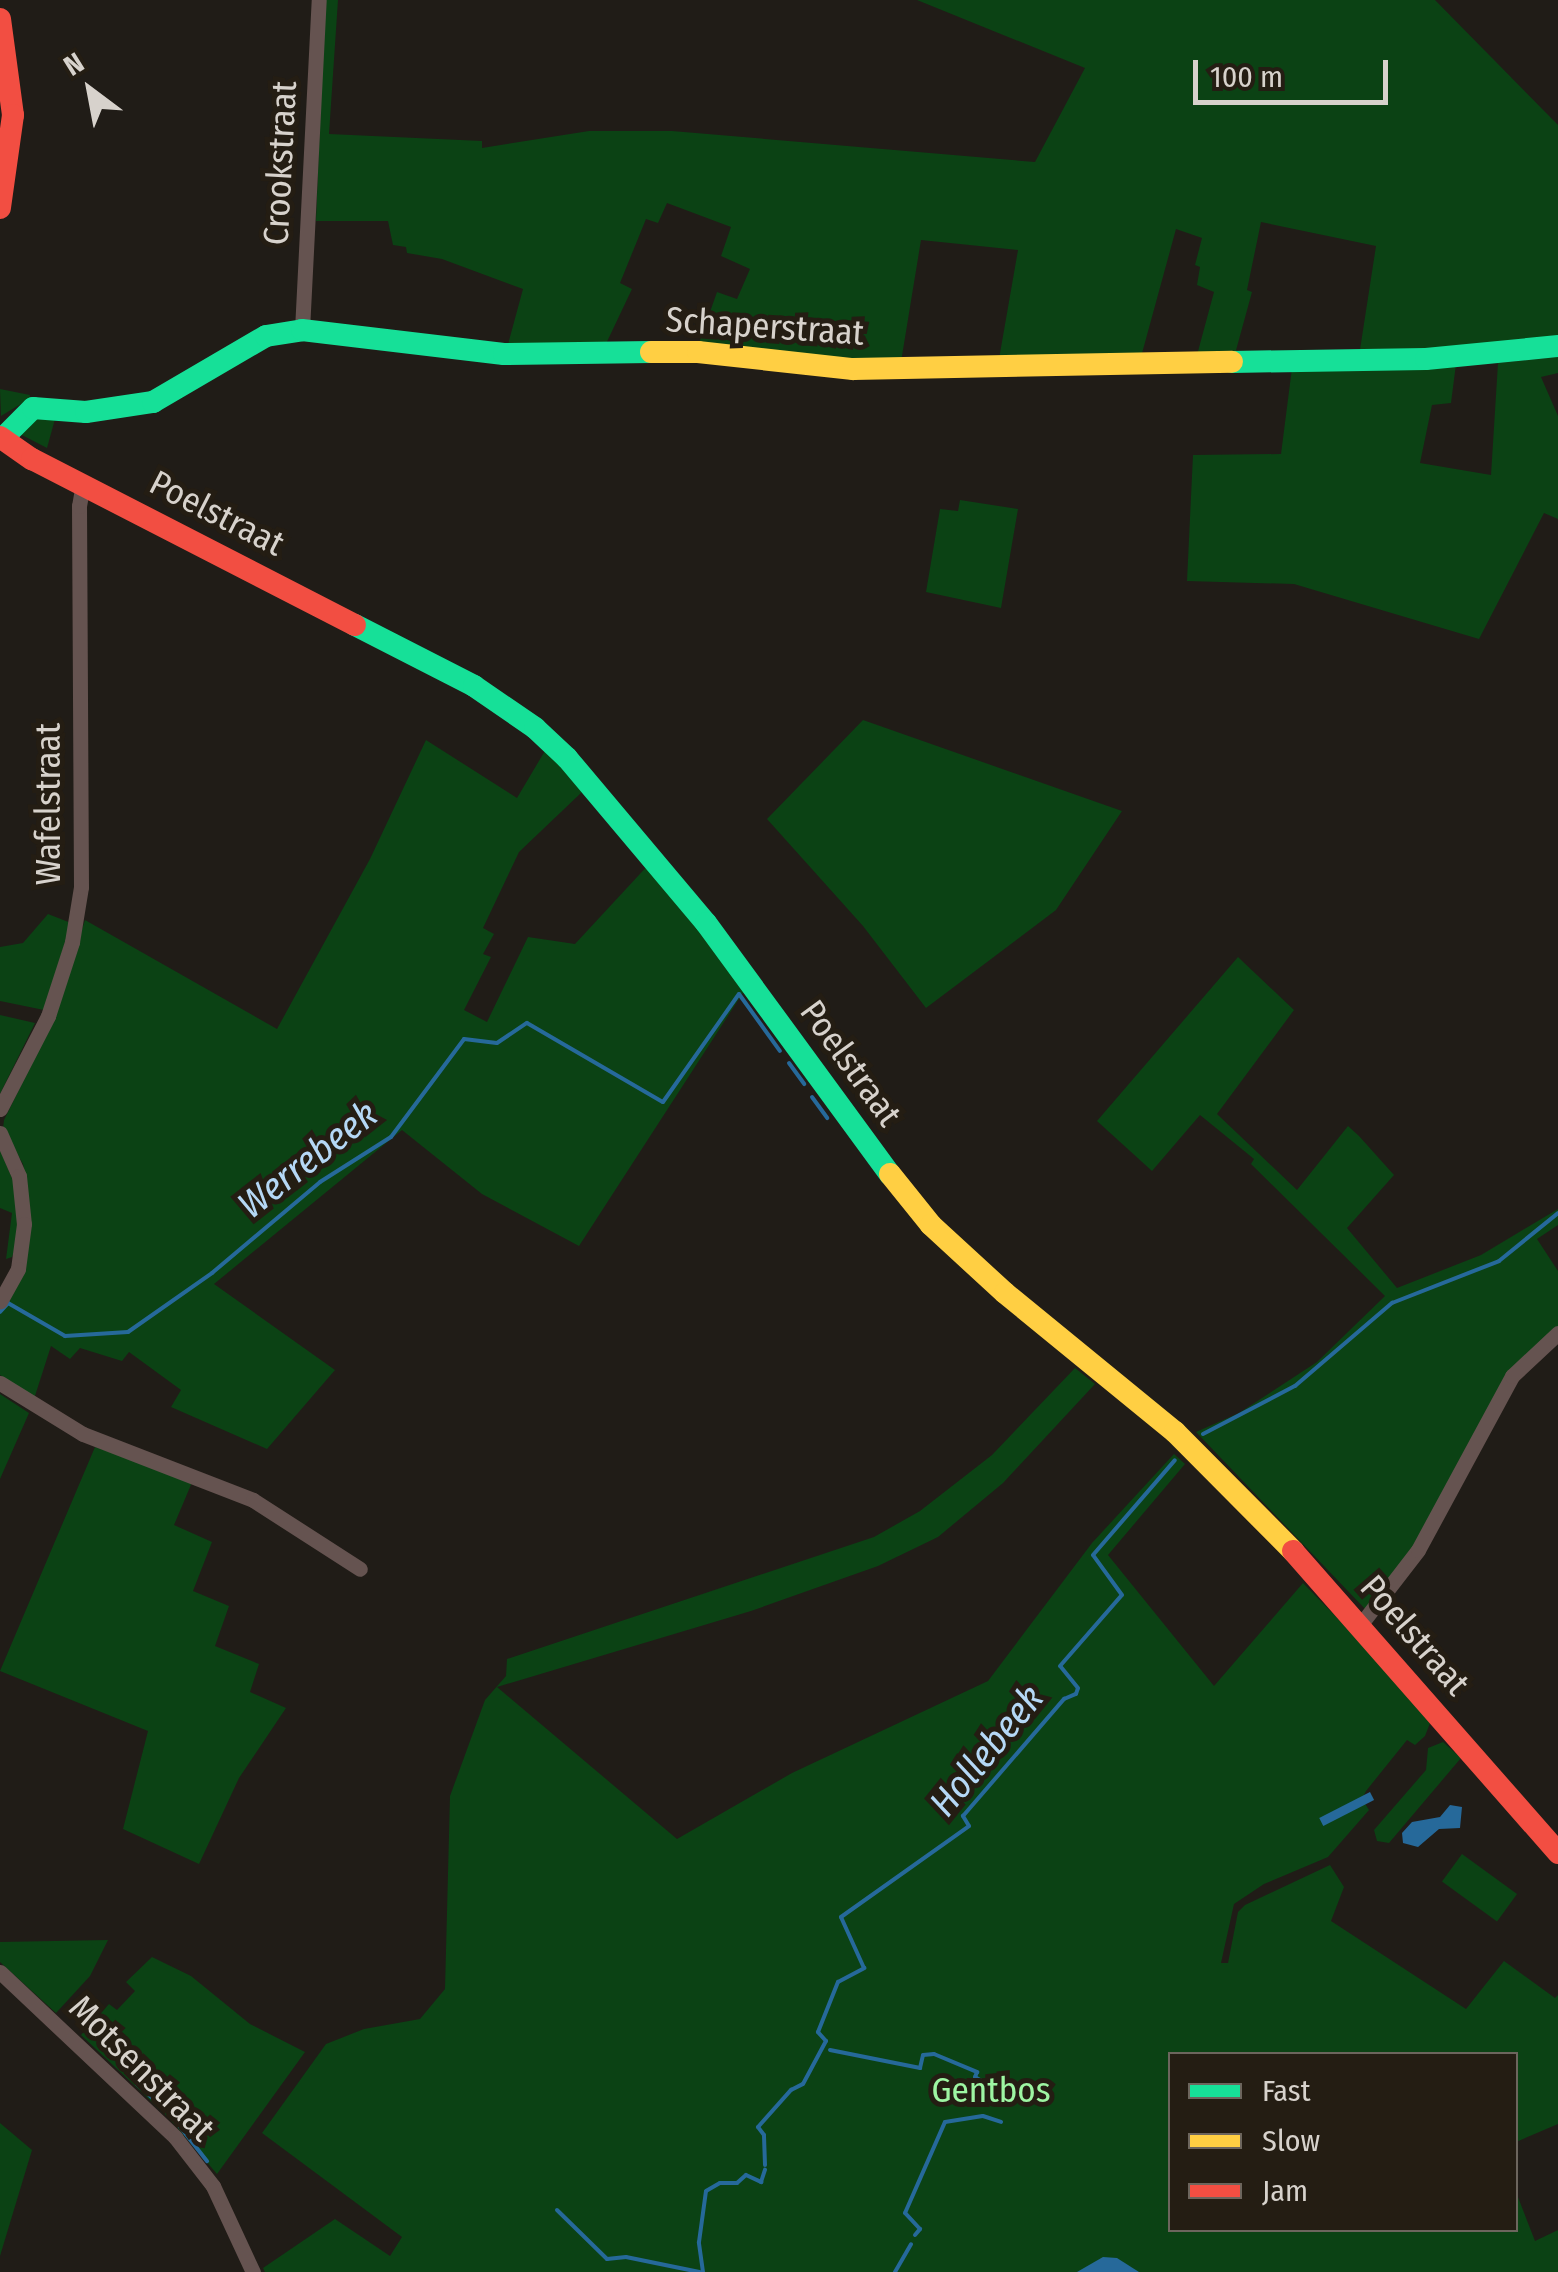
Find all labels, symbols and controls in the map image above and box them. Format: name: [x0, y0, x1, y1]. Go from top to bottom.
north arrow: [40, 40, 140, 140]
scale bar: [1198, 40, 1393, 102]
text: N: [58, 46, 90, 83]
text: 100 m: [1210, 59, 1283, 95]
street label: Crookstraat: [255, 80, 305, 246]
street label: Schaperstraat: [664, 298, 866, 354]
street label: Poelstraat: [143, 461, 291, 565]
street label: Wafelstraat: [27, 723, 69, 885]
street label: Poelstraat: [791, 992, 911, 1134]
water label: Werrebeek: [229, 1092, 387, 1228]
street label: Poelstraat: [1351, 1566, 1479, 1704]
water label: Hollebeek: [920, 1676, 1054, 1826]
street label: Motsenstraat: [61, 1987, 223, 2149]
legend: [1168, 2052, 1518, 2232]
park label: Gentbos: [931, 2069, 1051, 2111]
text: Fast: [1262, 2073, 1310, 2109]
text: Slow: [1262, 2123, 1320, 2159]
text: Jam: [1262, 2173, 1308, 2209]

